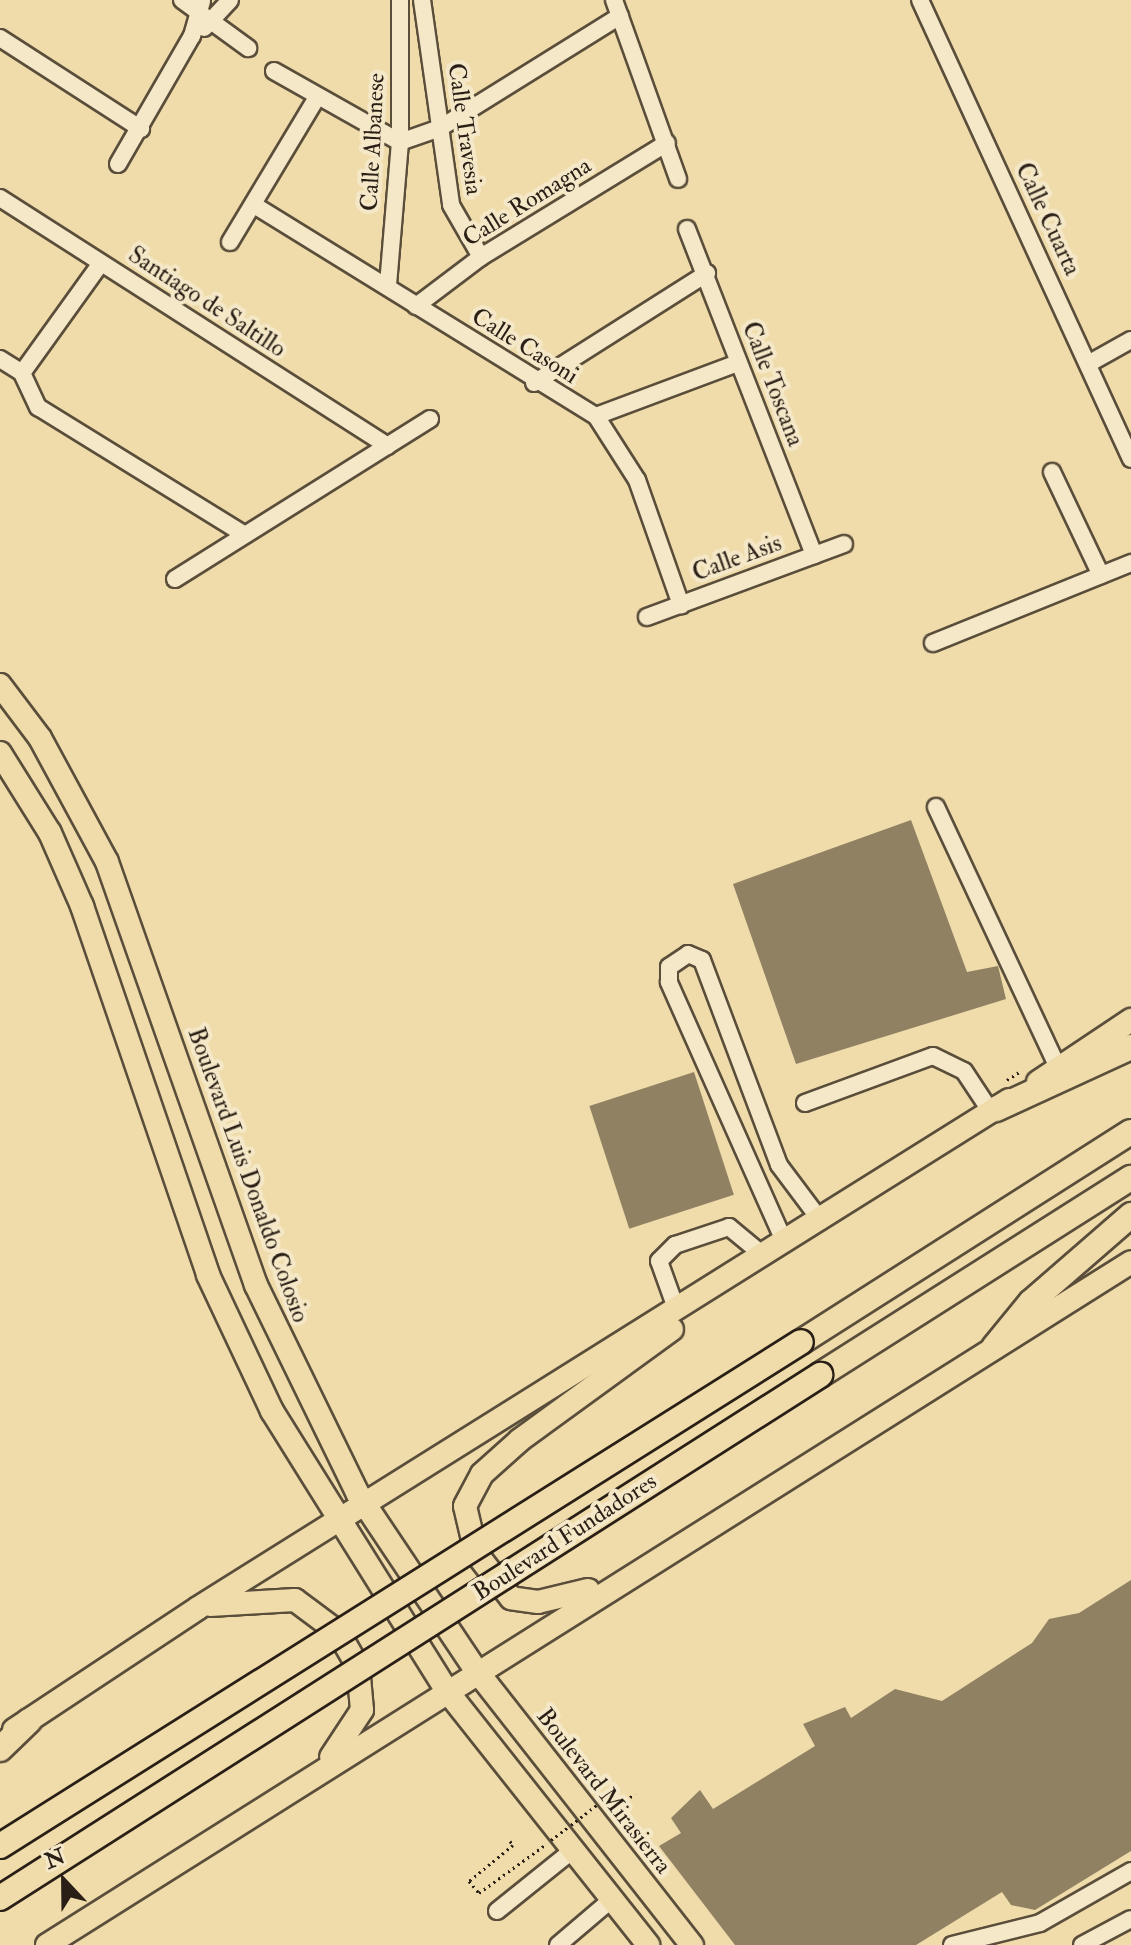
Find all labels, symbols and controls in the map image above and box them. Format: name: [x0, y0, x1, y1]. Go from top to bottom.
street label: Calle Travesia: [441, 61, 489, 197]
street label: Calle Albanese: [355, 72, 391, 212]
street label: Calle Romagna: [458, 151, 596, 253]
street label: Calle Cuarta: [1009, 158, 1087, 280]
street label: Santiago de Saltillo: [123, 240, 291, 364]
street label: Calle Casoni: [466, 302, 584, 390]
street label: Calle Toscana: [736, 318, 810, 450]
street label: Calle Asis: [689, 529, 785, 587]
street label: Boulevard Luis Donaldo Colosio: [181, 1024, 315, 1326]
street label: Boulevard Fundadores: [468, 1467, 662, 1607]
street label: Boulevard Mirasierra: [530, 1702, 678, 1880]
north arrow: [24, 1841, 104, 1921]
text: N: [41, 1842, 69, 1875]

